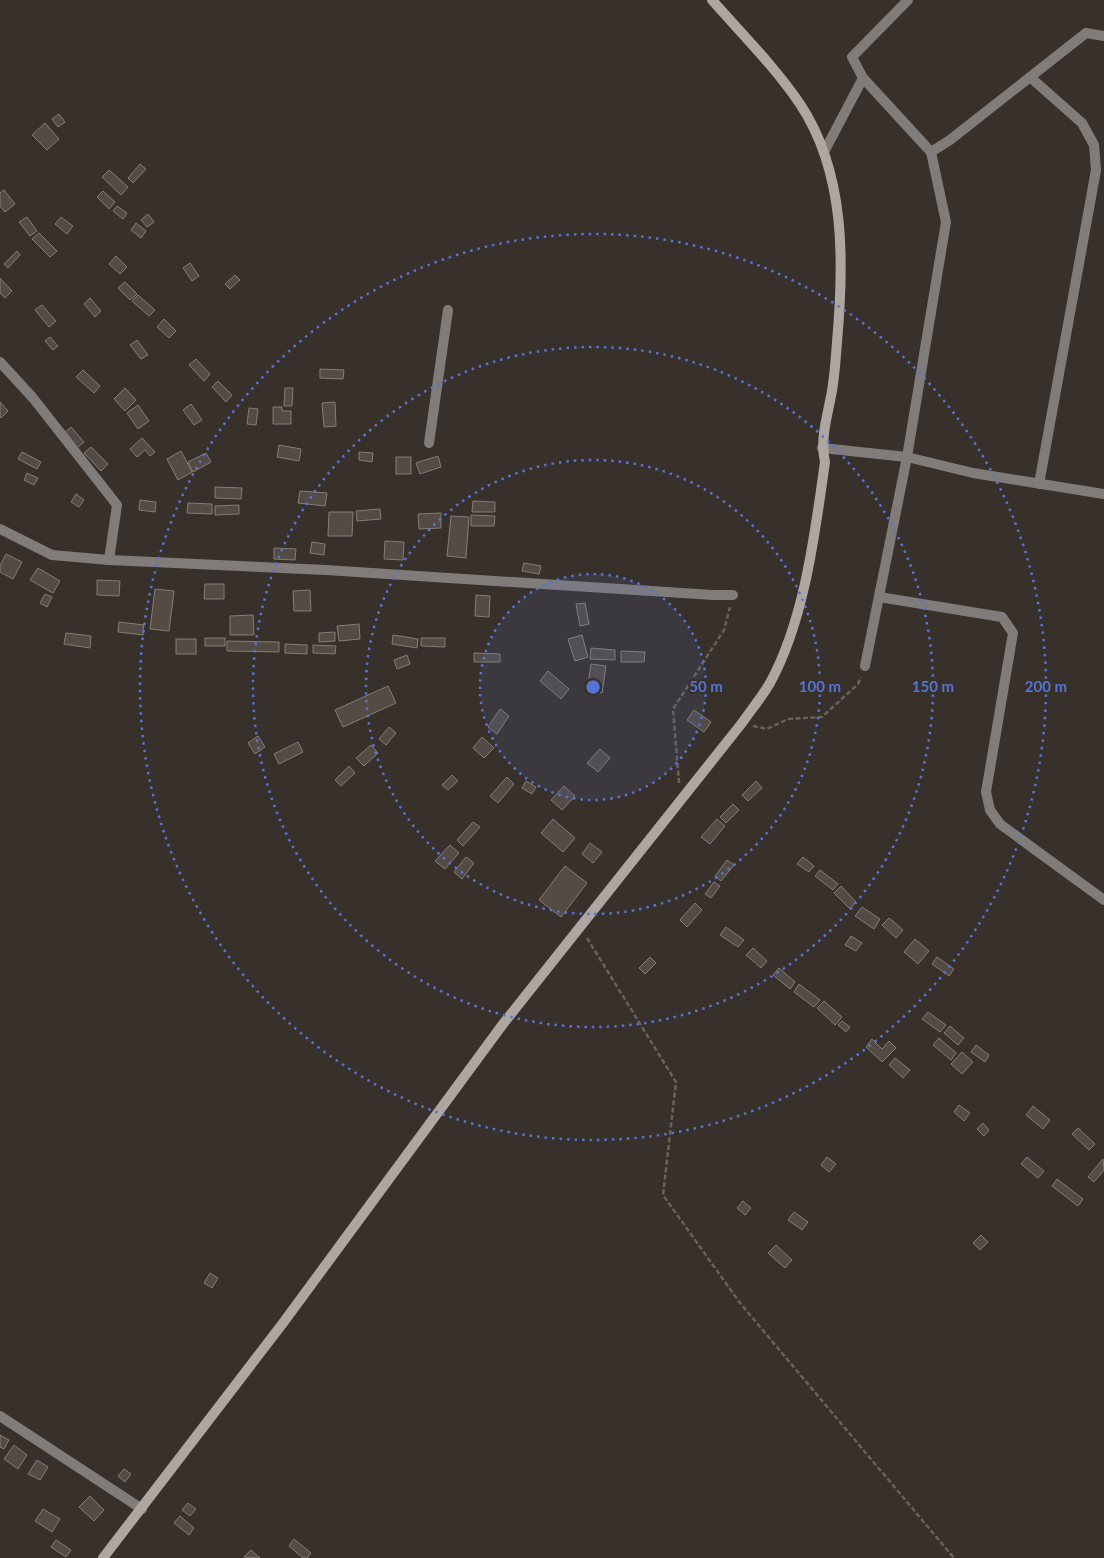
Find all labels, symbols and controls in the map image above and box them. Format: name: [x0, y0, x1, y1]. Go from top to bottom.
text: 50 m: [689, 677, 723, 695]
text: 100 m: [799, 677, 841, 695]
text: 150 m: [912, 677, 954, 695]
text: 200 m: [1025, 677, 1067, 695]
centre of rings: [584, 678, 602, 696]

